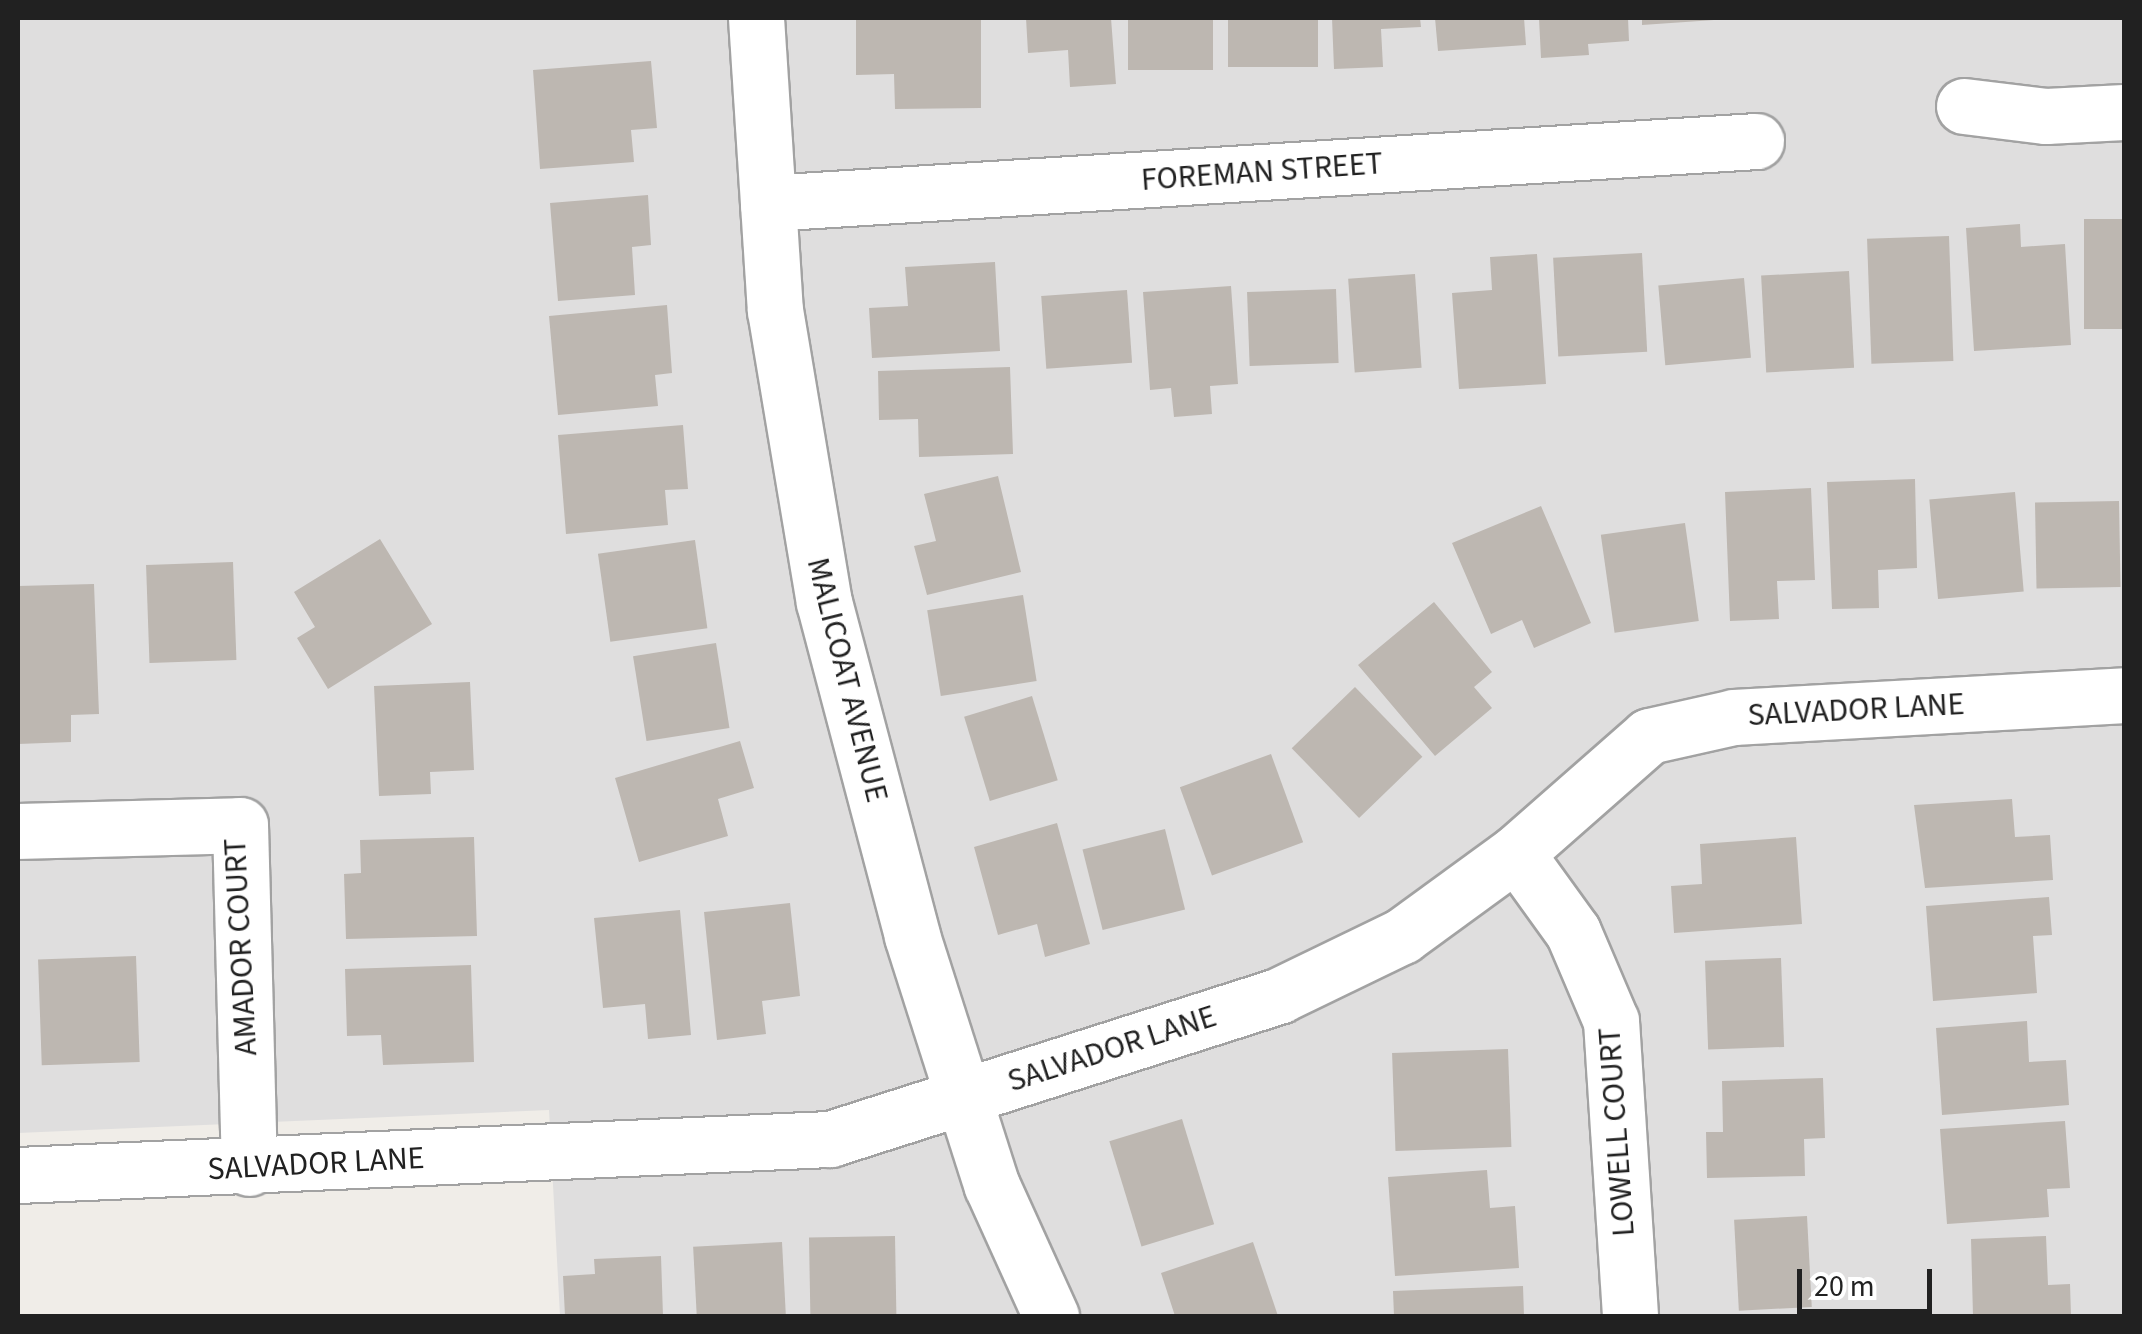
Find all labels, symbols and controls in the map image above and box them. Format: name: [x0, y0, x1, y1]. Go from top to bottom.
street label: FOREMAN STREET: [1140, 144, 1384, 200]
street label: MALICOAT AVENUE: [798, 554, 896, 806]
street label: SALVADOR LANE: [1747, 685, 1965, 735]
street label: AMADOR COURT: [216, 837, 266, 1057]
street label: SALVADOR LANE: [1003, 997, 1221, 1101]
street label: LOWELL COURT: [1591, 1026, 1643, 1238]
street label: SALVADOR LANE: [207, 1139, 425, 1189]
scale bar: [1802, 1249, 1937, 1311]
text: 20 m: [1814, 1265, 1875, 1308]

